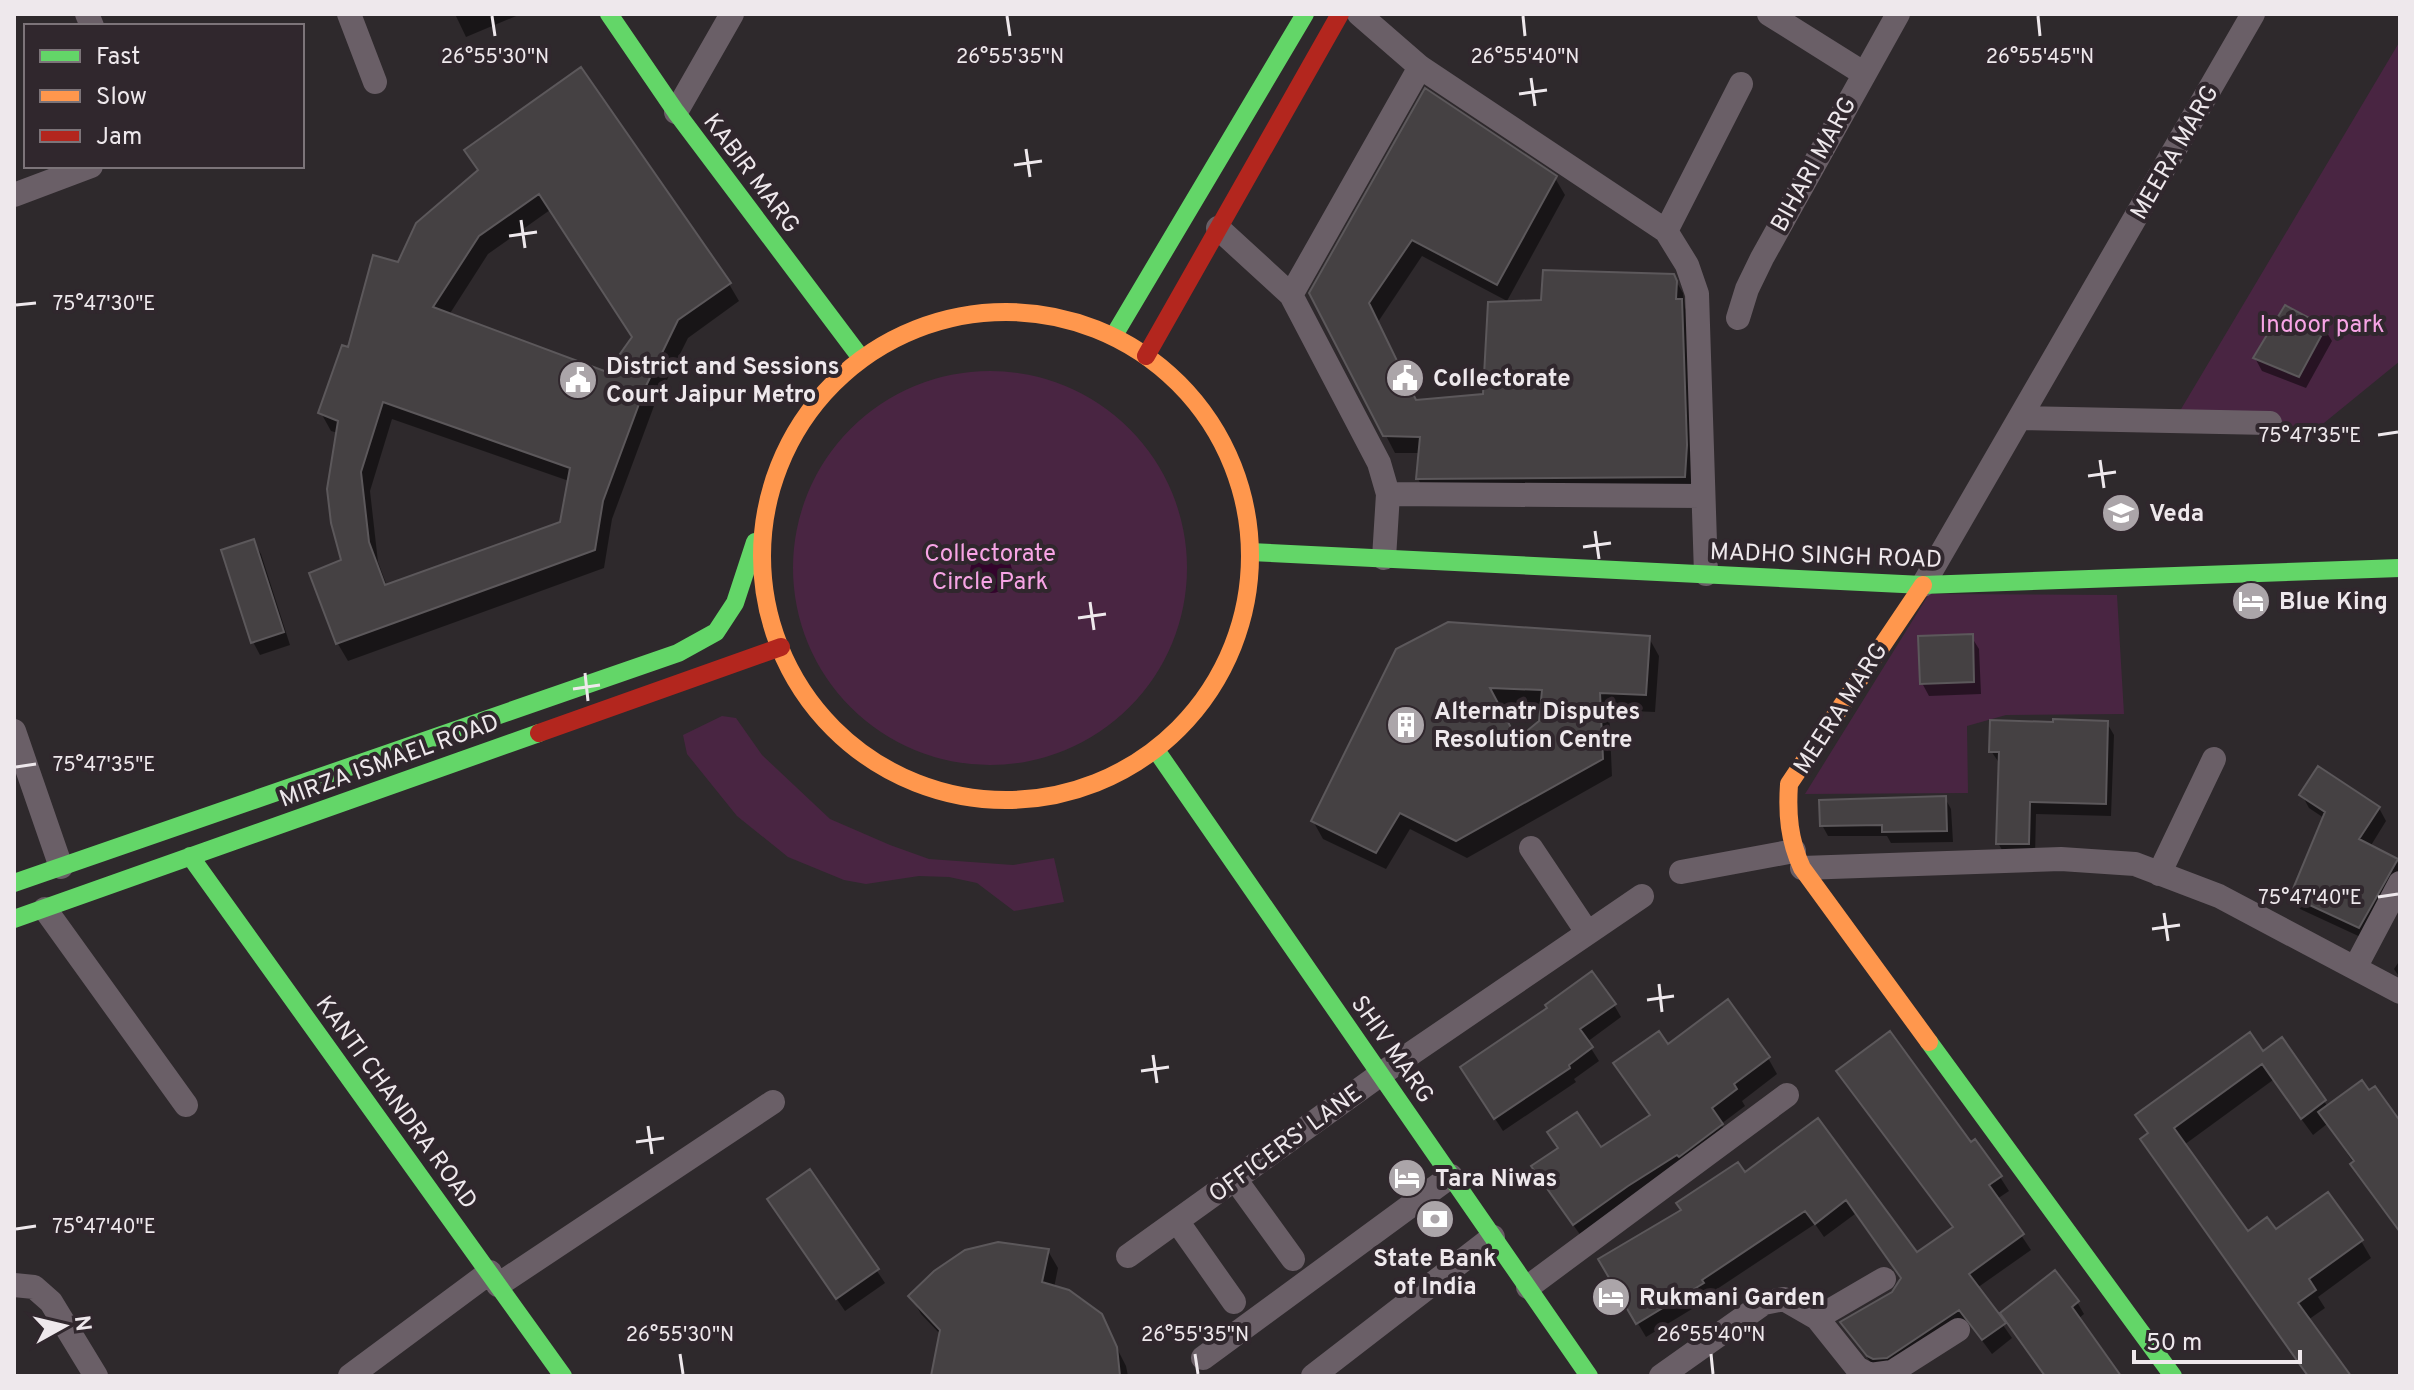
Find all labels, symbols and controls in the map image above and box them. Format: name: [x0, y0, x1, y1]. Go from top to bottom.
legend: [24, 24, 304, 168]
text: Fast: [96, 43, 140, 73]
text: 26°55'30"N: [441, 45, 549, 71]
text: 26°55'35"N: [956, 45, 1064, 71]
text: 26°55'40"N: [1471, 45, 1579, 71]
text: 26°55'45"N: [1986, 45, 2094, 71]
street label: MEERA MARG: [2125, 80, 2226, 226]
text: Slow: [96, 83, 147, 113]
street label: BIHARI MARG: [1765, 92, 1864, 238]
street label: KABIR MARG: [696, 108, 805, 240]
text: Jam: [96, 123, 142, 153]
text: 75°47'30"E: [53, 292, 155, 318]
park label: Indoor park: [2260, 311, 2384, 341]
place label: District and Sessions Court Jaipur Metro: [606, 353, 840, 411]
public building icon: Collectorate: [1384, 357, 1426, 399]
public building icon: District and Sessions Court Jaipur Metro: [557, 359, 599, 401]
place label: Collectorate: [1433, 365, 1571, 395]
text: 75°47'35"E: [2259, 424, 2361, 450]
school or university icon: Veda: [2100, 492, 2142, 534]
place label: Veda: [2149, 500, 2204, 530]
street label: MADHO SINGH ROAD: [1709, 538, 1943, 576]
park label: Collectorate Circle Park: [924, 540, 1056, 598]
hotel icon: Blue King: [2230, 580, 2272, 622]
place label: Blue King: [2279, 588, 2388, 618]
street label: MEERA MARG: [1788, 638, 1895, 781]
place label: Alternatr Disputes Resolution Centre: [1434, 698, 1640, 756]
building icon: Alternatr Disputes Resolution Centre: [1385, 704, 1427, 746]
street label: MIRZA ISMAEL ROAD: [276, 708, 504, 816]
text: 75°47'35"E: [53, 753, 155, 779]
text: 75°47'40"E: [2258, 886, 2362, 912]
street label: SHIV MARG: [1343, 990, 1439, 1110]
street label: KANTI CHANDRA ROAD: [308, 991, 483, 1216]
street label: OFFICERS' LANE: [1204, 1079, 1369, 1210]
hotel icon: Tara Niwas: [1386, 1157, 1428, 1199]
place label: Tara Niwas: [1435, 1165, 1557, 1195]
bank icon: State Bank of India: [1414, 1198, 1456, 1240]
text: 75°47'40"E: [52, 1215, 156, 1241]
place label: State Bank of India: [1373, 1245, 1497, 1303]
hotel icon: Rukmani Garden: [1590, 1276, 1632, 1318]
place label: Rukmani Garden: [1639, 1284, 1825, 1314]
north arrow: [24, 1286, 104, 1366]
text: N: [67, 1314, 96, 1333]
scale bar: [2134, 1314, 2300, 1364]
text: 26°55'30"N: [626, 1323, 734, 1349]
text: 26°55'35"N: [1141, 1323, 1249, 1349]
text: 26°55'40"N: [1657, 1323, 1765, 1349]
text: 50 m: [2146, 1329, 2202, 1359]

